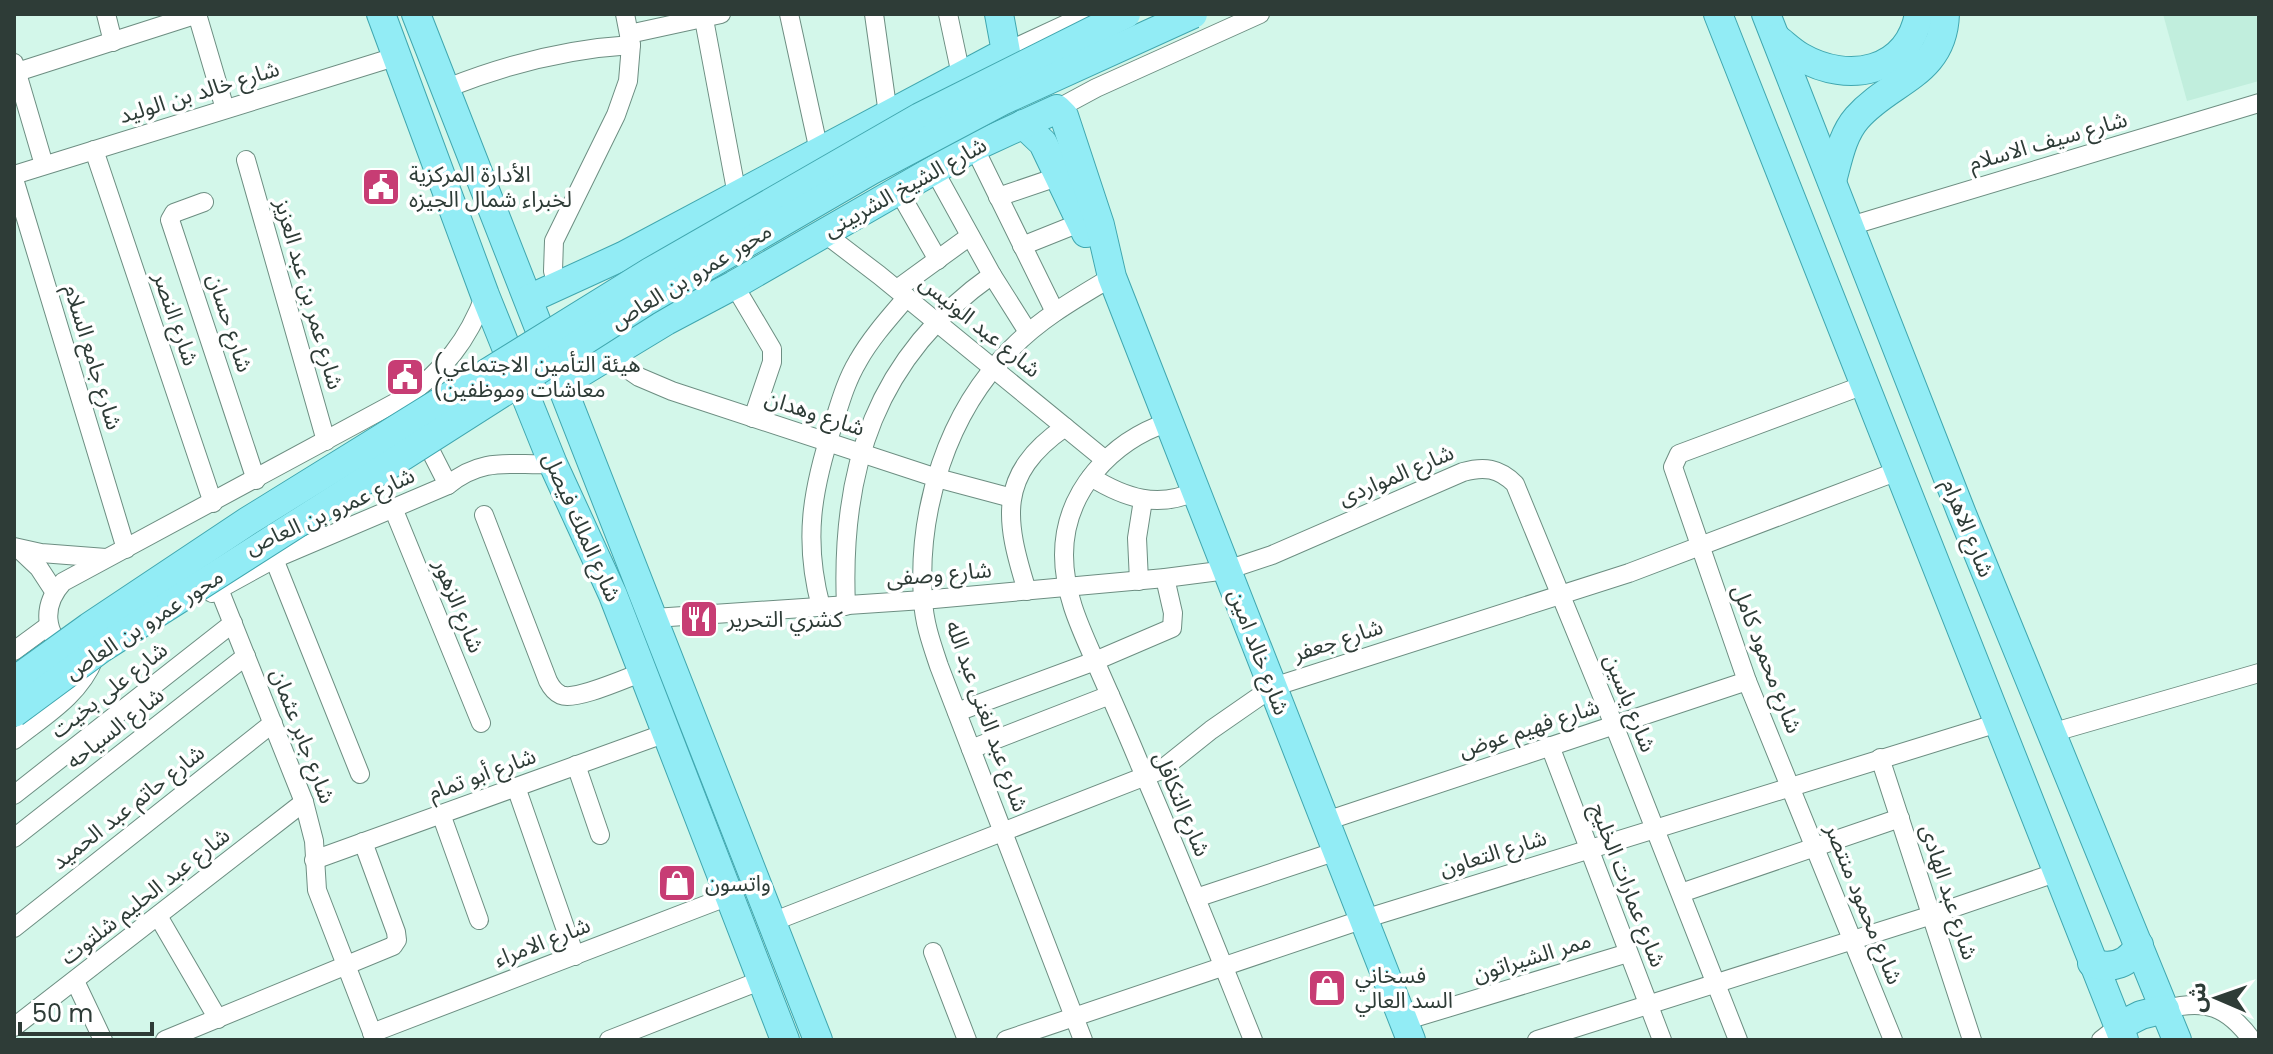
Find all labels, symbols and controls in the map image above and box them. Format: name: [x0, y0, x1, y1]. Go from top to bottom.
street label: شارع خالد بن الوليد: [115, 53, 283, 132]
street label: شارع سيف الاسلام: [1965, 104, 2131, 179]
street label: شارع الشيخ الشربينى: [818, 129, 993, 246]
place label: الأدارة المركزية لخبراء شمال الجيزه: [409, 159, 572, 215]
public building icon: الأدارة المركزية لخبراء شمال الجيزه: [360, 166, 402, 208]
street label: شارع عمر بن عبد العزيز: [266, 194, 351, 393]
street label: محور عمرو بن العاص: [604, 215, 778, 337]
street label: شارع النصر: [144, 267, 206, 370]
street label: شارع عبد الونيس: [912, 267, 1047, 385]
street label: شارع حسان: [199, 270, 260, 377]
street label: شارع جامع السلام: [55, 280, 130, 434]
place label: (هيئة التأمين الاجتماعي (معاشات وموظفين: [433, 349, 641, 405]
public building icon: (هيئة التأمين الاجتماعي (معاشات وموظفين: [384, 356, 426, 398]
street label: شارع وهدان: [761, 382, 869, 445]
street label: شارع المواردى: [1333, 437, 1459, 514]
street label: شارع الملك فيصل: [534, 448, 629, 607]
street label: شارع عمرو بن العاص: [240, 460, 420, 563]
street label: شارع الاهرام: [1933, 474, 2002, 582]
street label: شارع الزهور: [425, 554, 492, 658]
street label: شارع وصفى: [885, 554, 993, 595]
street label: محور عمرو بن العاص: [59, 561, 229, 687]
street label: شارع محمود كامل: [1723, 580, 1810, 738]
street label: شارع خالد امين: [1220, 585, 1297, 720]
restaurant icon: كشري التحرير: [678, 598, 720, 640]
place label: كشري التحرير: [726, 604, 844, 636]
street label: شارع جعفر: [1288, 611, 1387, 670]
street label: شارع عبد الغنى عبد الله: [937, 616, 1036, 816]
street label: شارع على بخيت: [44, 634, 175, 746]
street label: شارع ياسين: [1595, 649, 1664, 757]
street label: شارع جابر عثمان: [262, 664, 343, 808]
street label: شارع السياحه: [59, 680, 171, 777]
street label: شارع فهيم عوض: [1455, 691, 1604, 766]
street label: شارع حاتم عبد الحميد: [45, 737, 212, 877]
street label: شارع أبو تمام: [424, 740, 540, 809]
street label: شارع التكافل: [1145, 747, 1218, 862]
street label: شارع عمارات الخليج: [1582, 798, 1674, 972]
street label: شارع محمود منتصر: [1816, 818, 1910, 989]
street label: شارع عبد الحليم شلتوت: [54, 820, 237, 973]
street label: شارع عبد الهادى: [1912, 820, 1985, 964]
street label: شارع التعاون: [1436, 822, 1551, 885]
shop icon: واتسون: [656, 862, 698, 904]
place label: واتسون: [705, 868, 771, 899]
street label: شارع الامراء: [489, 909, 595, 975]
street label: ممر الشيراتون: [1469, 924, 1595, 990]
north arrow: [2177, 958, 2257, 1038]
place label: فسخاني السد العالي: [1355, 960, 1453, 1017]
shop icon: فسخاني السد العالي: [1306, 967, 1348, 1009]
text: ش: [2181, 982, 2214, 1013]
scale bar: [20, 986, 152, 1036]
text: 50 m: [32, 997, 93, 1030]

